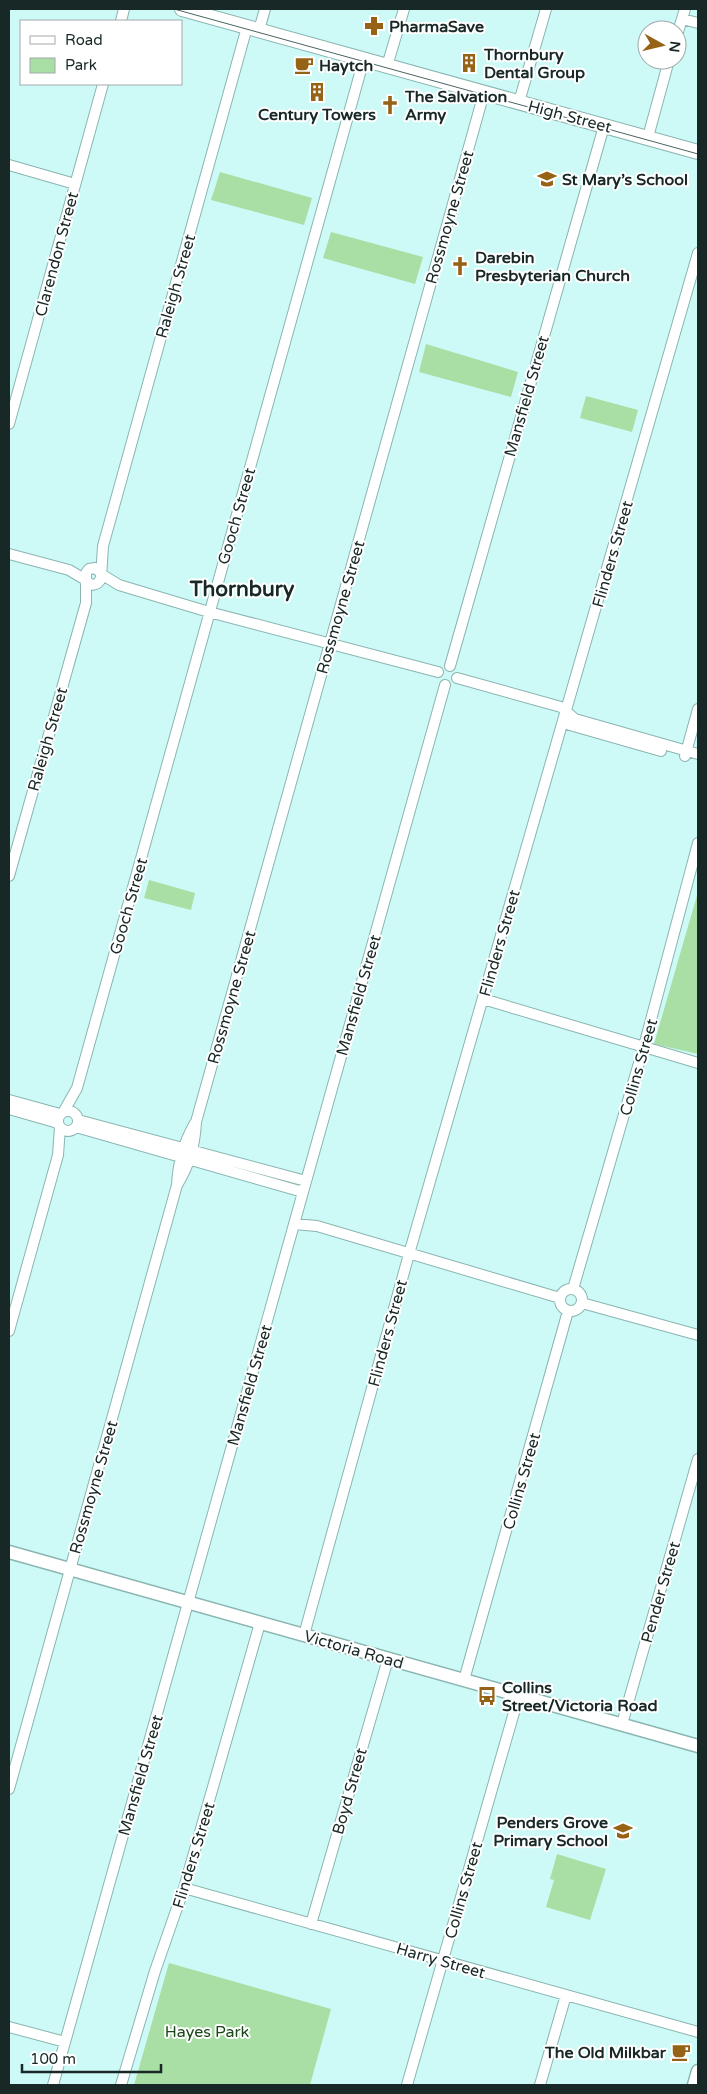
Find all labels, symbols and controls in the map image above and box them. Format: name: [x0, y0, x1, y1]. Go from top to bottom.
pharmacy icon: PharmaSave: [363, 15, 385, 37]
place label: PharmaSave: [389, 17, 484, 37]
legend: [20, 20, 182, 85]
north arrow: [637, 20, 687, 70]
text: Road: [65, 31, 103, 49]
text: N: [665, 40, 684, 53]
place label: Thornbury Dental Group: [483, 45, 585, 83]
building icon: Thornbury Dental Group: [458, 52, 480, 74]
cafe icon: Haytch: [293, 54, 315, 76]
text: Park: [65, 56, 97, 74]
place label: Haytch: [319, 56, 373, 76]
building icon: Century Towers: [306, 81, 328, 103]
place label: The Salvation Army: [404, 87, 507, 125]
church icon: The Salvation Army: [379, 94, 401, 116]
street label: High Street: [526, 96, 614, 138]
place label: Century Towers: [258, 105, 376, 125]
street label: Rossmoyne Street: [421, 148, 479, 286]
school or university icon: St Mary’s School: [536, 168, 558, 190]
place label: St Mary’s School: [562, 170, 688, 190]
street label: Clarendon Street: [31, 190, 83, 319]
street label: Raleigh Street: [152, 232, 200, 341]
place label: Darebin Presbyterian Church: [475, 248, 630, 286]
church icon: Darebin Presbyterian Church: [449, 255, 471, 277]
street label: Mansfield Street: [500, 333, 554, 459]
street label: Gooch Street: [214, 466, 260, 567]
street label: Flinders Street: [588, 499, 638, 610]
street label: Rossmoyne Street: [312, 538, 370, 676]
district label: Thornbury: [189, 577, 295, 602]
street label: Raleigh Street: [24, 685, 72, 794]
street label: Gooch Street: [106, 856, 152, 957]
street label: Flinders Street: [475, 888, 525, 999]
street label: Rossmoyne Street: [203, 928, 261, 1066]
street label: Mansfield Street: [332, 932, 386, 1058]
street label: Collins Street: [616, 1017, 662, 1118]
street label: Flinders Street: [364, 1277, 412, 1389]
street label: Mansfield Street: [223, 1322, 277, 1448]
street label: Rossmoyne Street: [65, 1418, 123, 1556]
street label: Collins Street: [499, 1431, 545, 1532]
street label: Pender Street: [637, 1539, 685, 1645]
street label: Victoria Road: [302, 1626, 406, 1674]
place label: Collins Street/Victoria Road: [502, 1678, 657, 1716]
bus stop icon: Collins Street/Victoria Road: [476, 1685, 498, 1707]
street label: Mansfield Street: [114, 1712, 168, 1838]
street label: Boyd Street: [328, 1746, 372, 1837]
street label: Flinders Street: [168, 1800, 220, 1911]
place label: Penders Grove Primary School: [493, 1813, 608, 1851]
school or university icon: Penders Grove Primary School: [612, 1820, 634, 1842]
street label: Collins Street: [441, 1840, 487, 1941]
street label: Harry Street: [394, 1939, 488, 1983]
park label: Hayes Park: [165, 2022, 250, 2042]
cafe icon: The Old Milkbar: [670, 2041, 692, 2063]
scale bar: [22, 2042, 161, 2074]
place label: The Old Milkbar: [544, 2043, 667, 2063]
text: 100 m: [30, 2050, 76, 2068]

